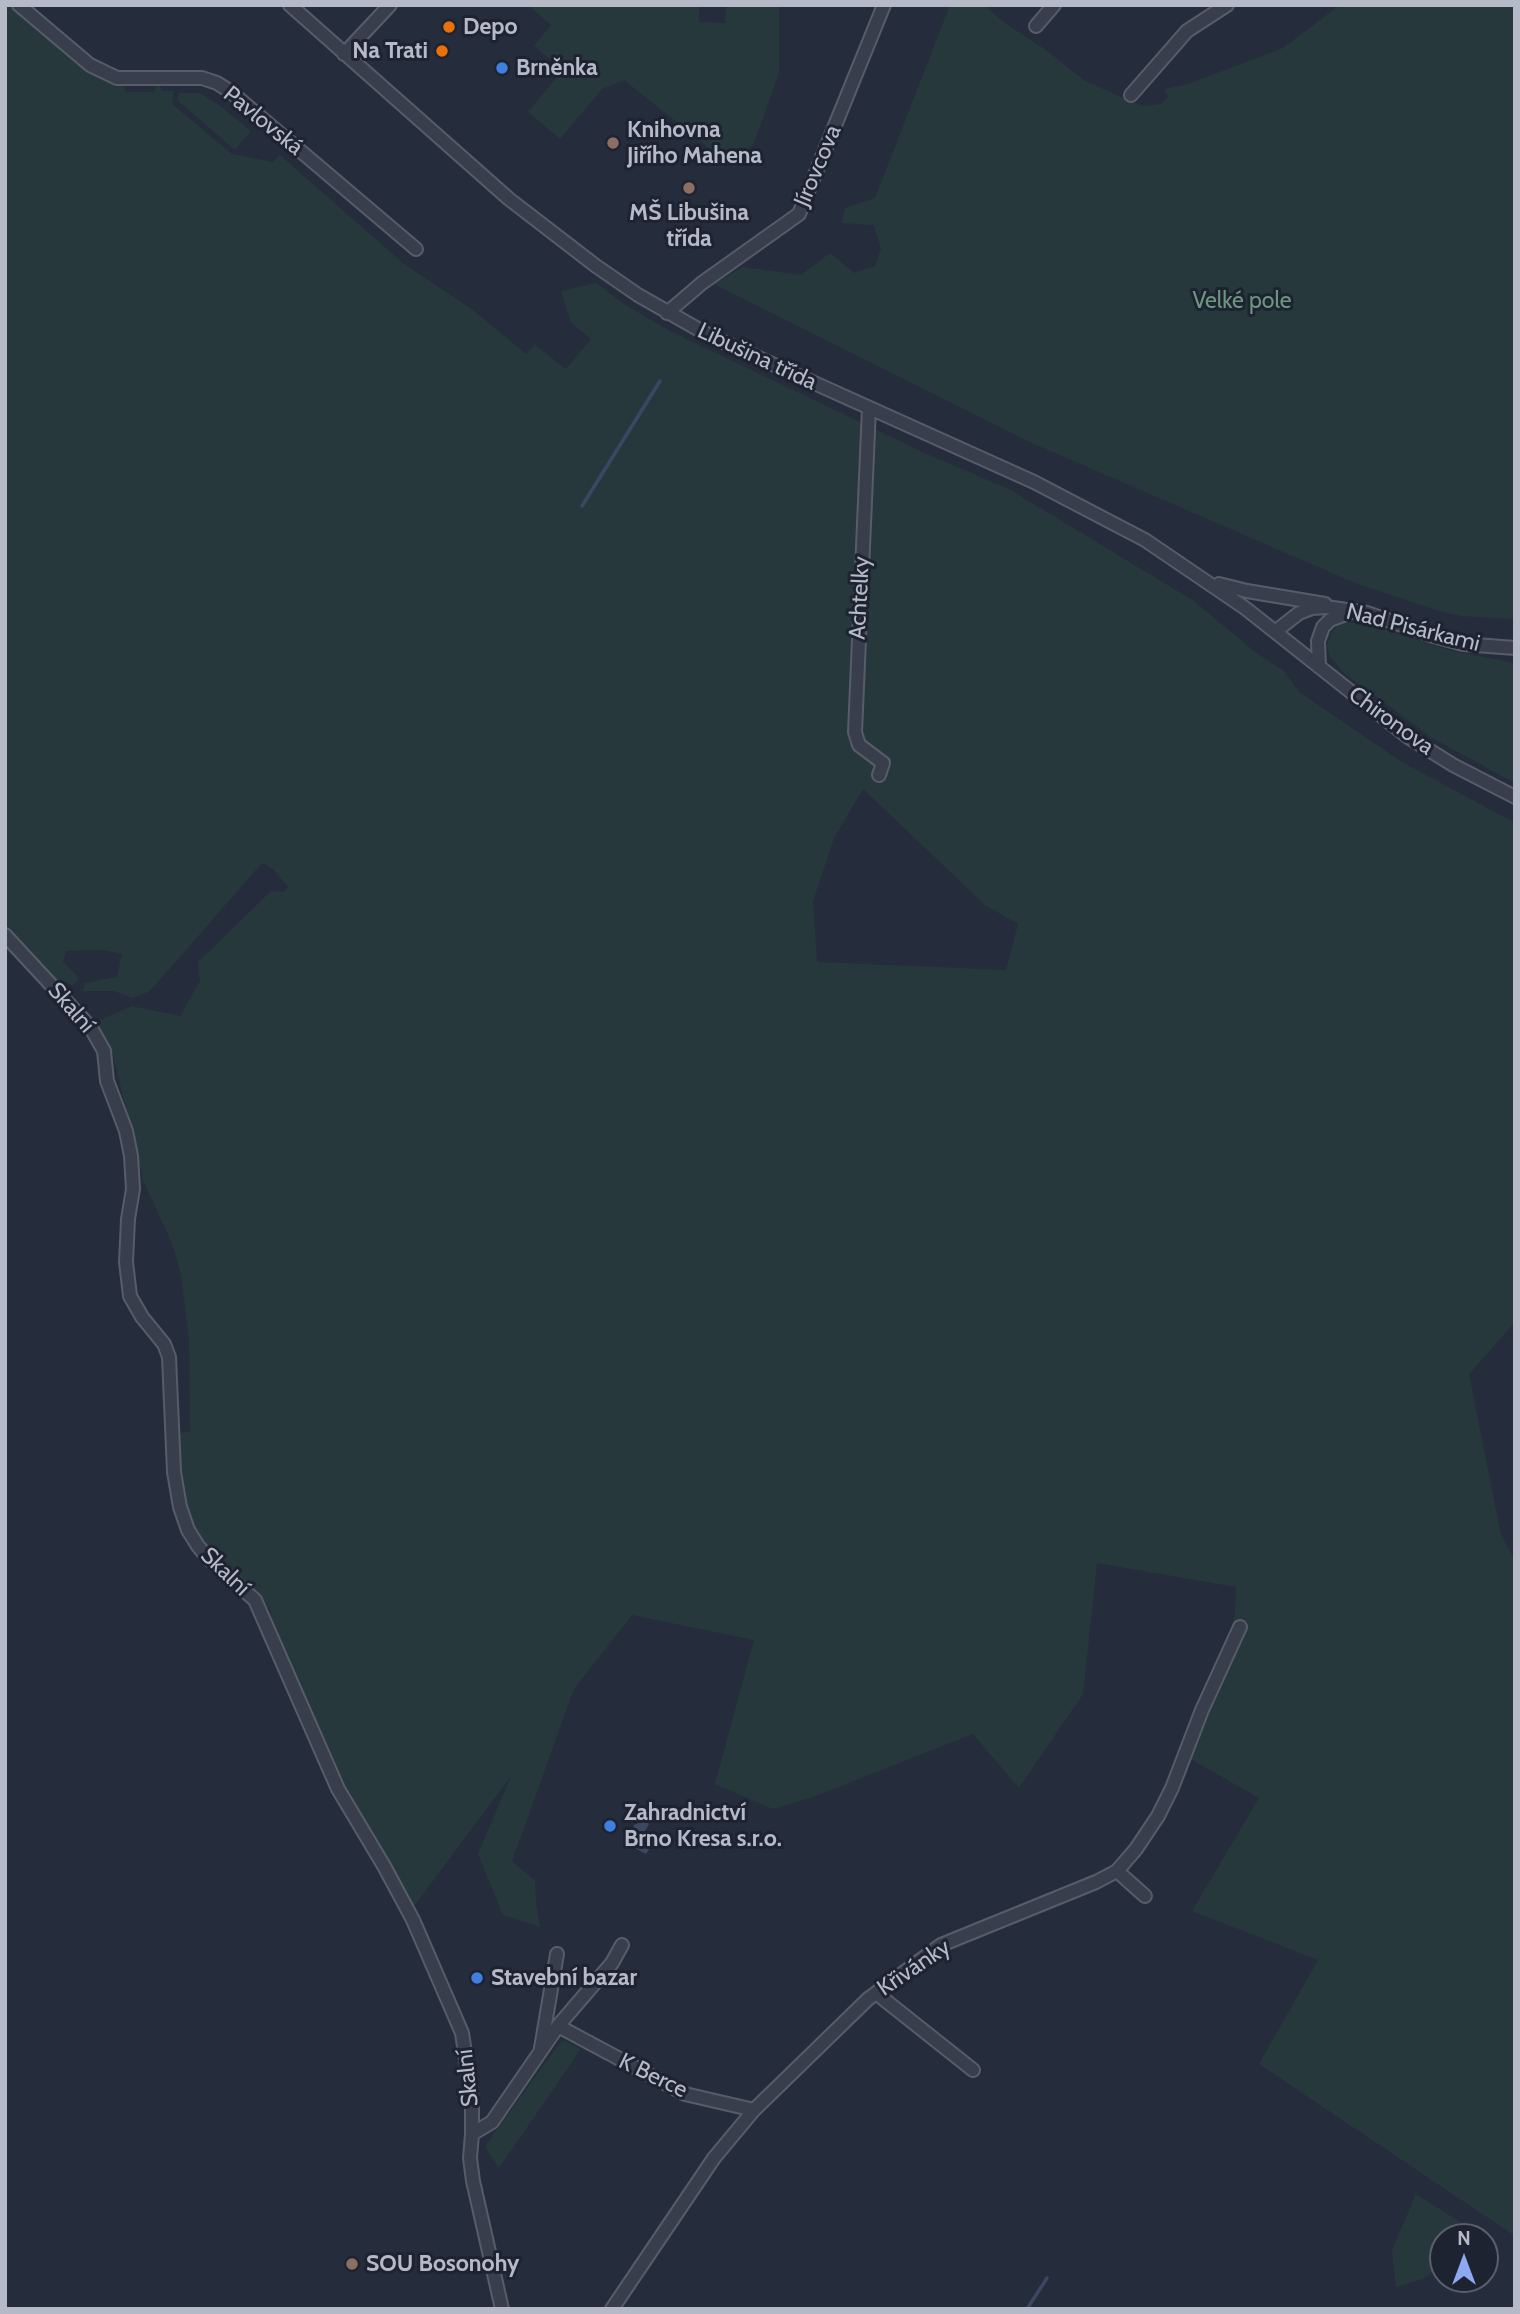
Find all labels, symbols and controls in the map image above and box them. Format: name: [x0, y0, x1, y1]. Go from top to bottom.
place label: Depo: [463, 13, 518, 41]
marker: Depo: [441, 19, 457, 35]
place label: Na Trati: [352, 37, 428, 65]
marker: Na Trati: [434, 43, 450, 59]
place label: Brněnka: [516, 54, 598, 82]
marker: Brněnka: [494, 60, 510, 76]
street label: Pavlovská: [218, 81, 308, 161]
place label: Knihovna Jiřího Mahena: [627, 116, 762, 170]
street label: Jírovcova: [788, 121, 848, 211]
marker: Knihovna Jiřího Mahena: [605, 135, 621, 151]
marker: MŠ Libušina třída: [681, 180, 697, 196]
place label: MŠ Libušina třída: [629, 199, 749, 253]
park label: Velké pole: [1192, 287, 1292, 315]
street label: Libušina třída: [693, 317, 821, 397]
street label: Achtelky: [844, 556, 876, 640]
street label: Nad Pisárkami: [1343, 598, 1483, 658]
street label: Chironova: [1343, 681, 1439, 761]
street label: Skalní: [42, 977, 100, 1039]
street label: Skalní: [195, 1542, 255, 1602]
place label: Zahradnictví Brno Kresa s.r.o.: [624, 1799, 782, 1853]
marker: Zahradnictví Brno Kresa s.r.o.: [602, 1818, 618, 1834]
street label: Křivánky: [872, 1934, 956, 2002]
place label: Stavební bazar: [491, 1964, 637, 1992]
marker: Stavební bazar: [469, 1970, 485, 1986]
street label: Skalní: [451, 2048, 485, 2108]
street label: K Berce: [614, 2048, 692, 2104]
north arrow: [1429, 2223, 1499, 2293]
text: N: [1457, 2227, 1471, 2250]
place label: SOU Bosonohy: [366, 2250, 519, 2278]
marker: SOU Bosonohy: [344, 2256, 360, 2272]

